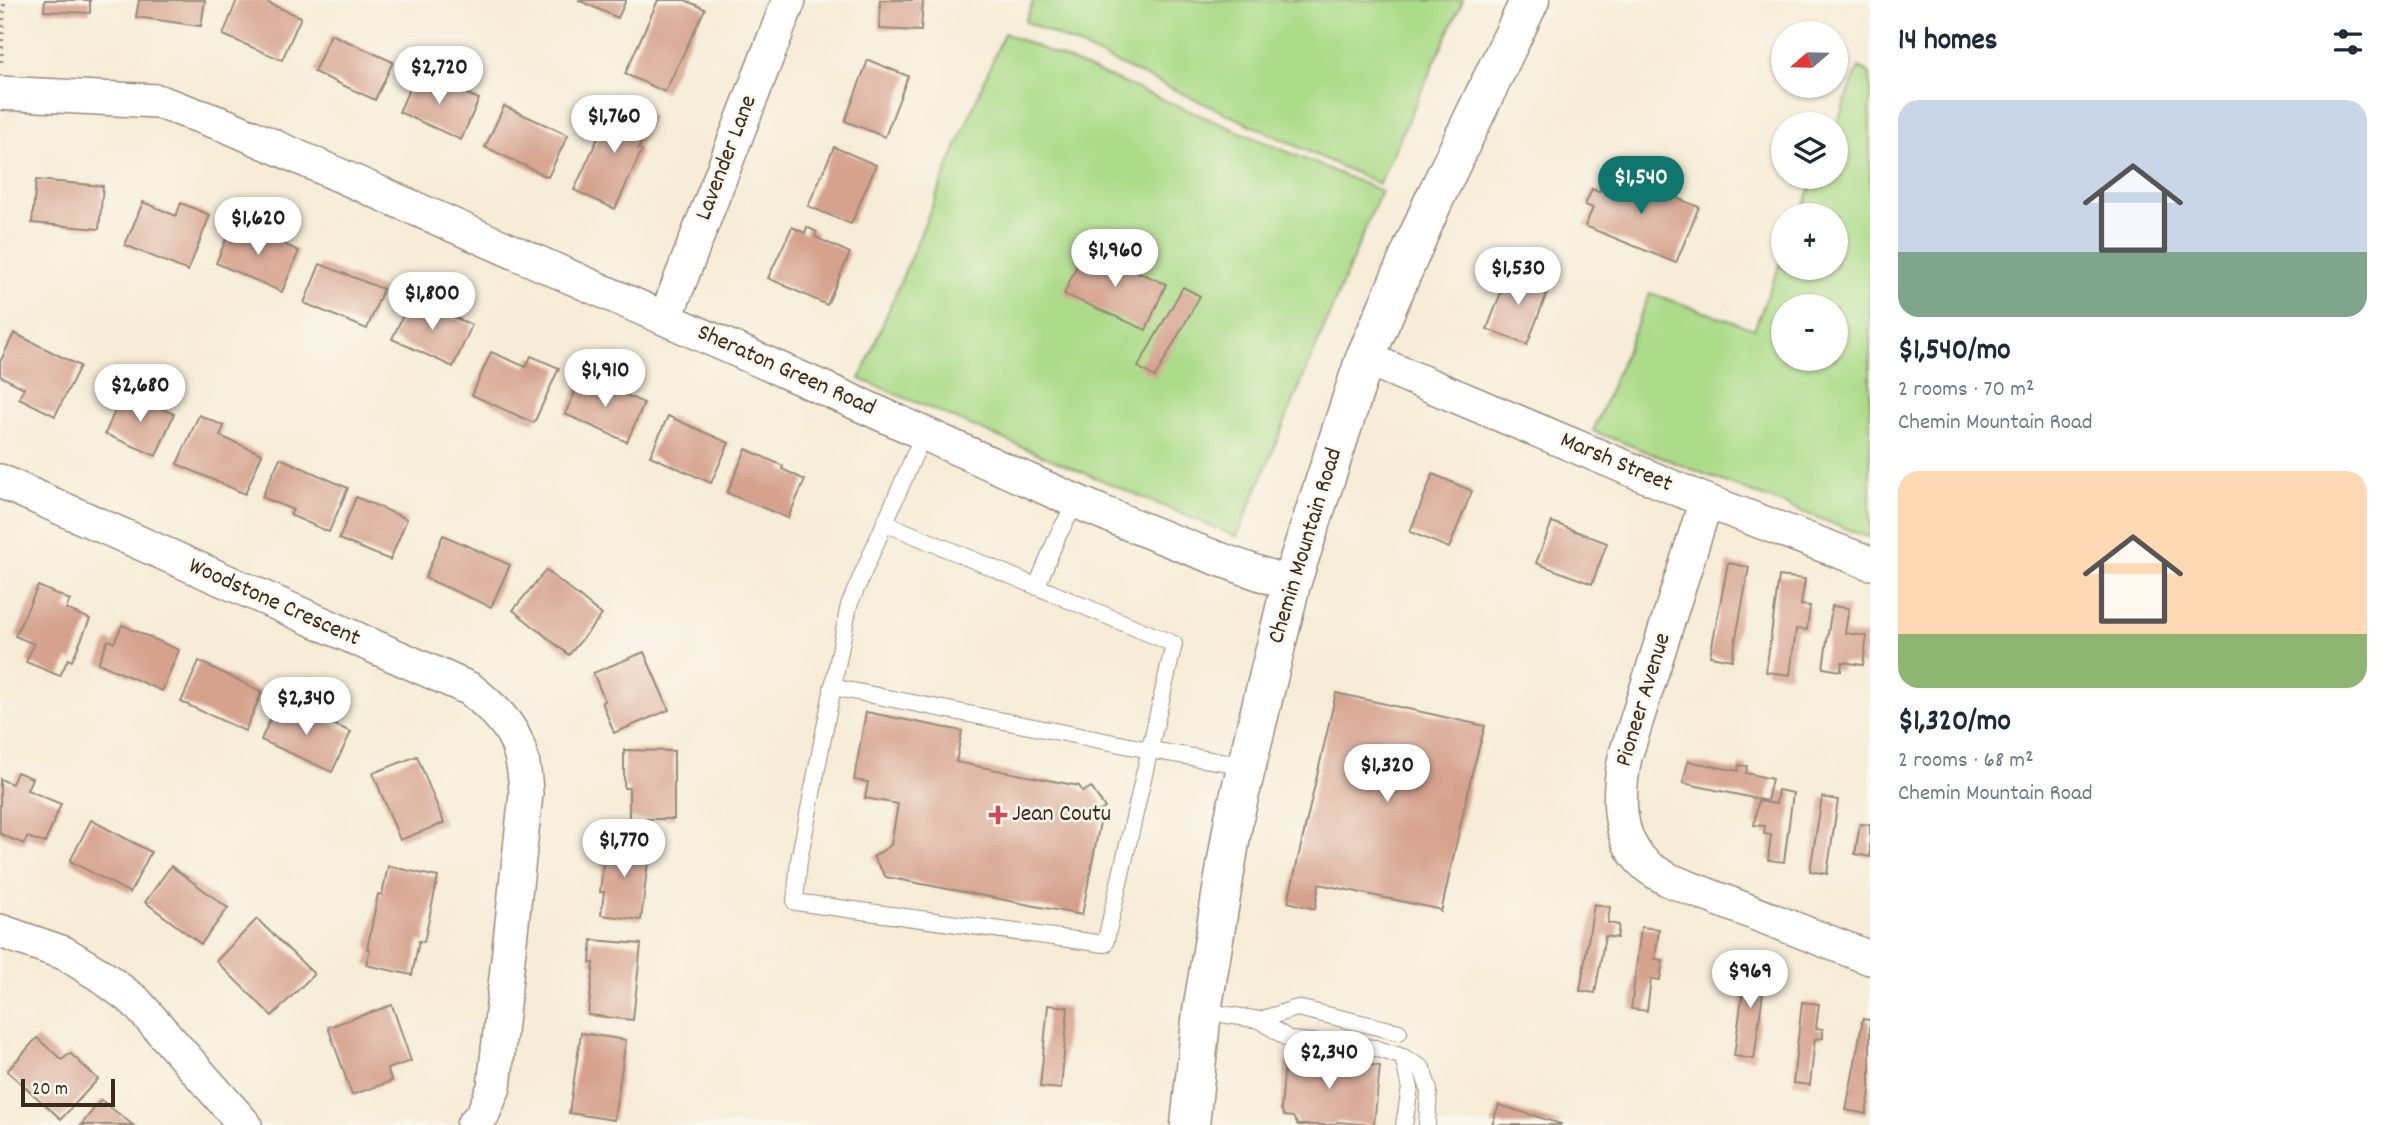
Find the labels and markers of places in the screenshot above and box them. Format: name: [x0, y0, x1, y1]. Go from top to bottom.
pin: $2,720: [382, 46, 496, 106]
pin: $1,760: [557, 96, 671, 155]
pin: $1,540: [1584, 156, 1698, 216]
pin: $1,620: [201, 198, 315, 257]
pin: $1,960: [1058, 230, 1172, 289]
pin: $1,530: [1461, 247, 1575, 307]
pin: $1,800: [375, 272, 489, 332]
pin: $1,910: [548, 350, 662, 409]
pin: $2,680: [83, 364, 197, 424]
pin: $2,340: [249, 678, 363, 737]
pin: $1,320: [1330, 744, 1444, 804]
place label: Jean Coutu: [1012, 798, 1111, 832]
marker: Jean Coutu: [990, 807, 1006, 823]
pin: $1,770: [567, 820, 681, 879]
pin: $969: [1709, 950, 1791, 1010]
pin: $2,340: [1272, 1032, 1386, 1091]

